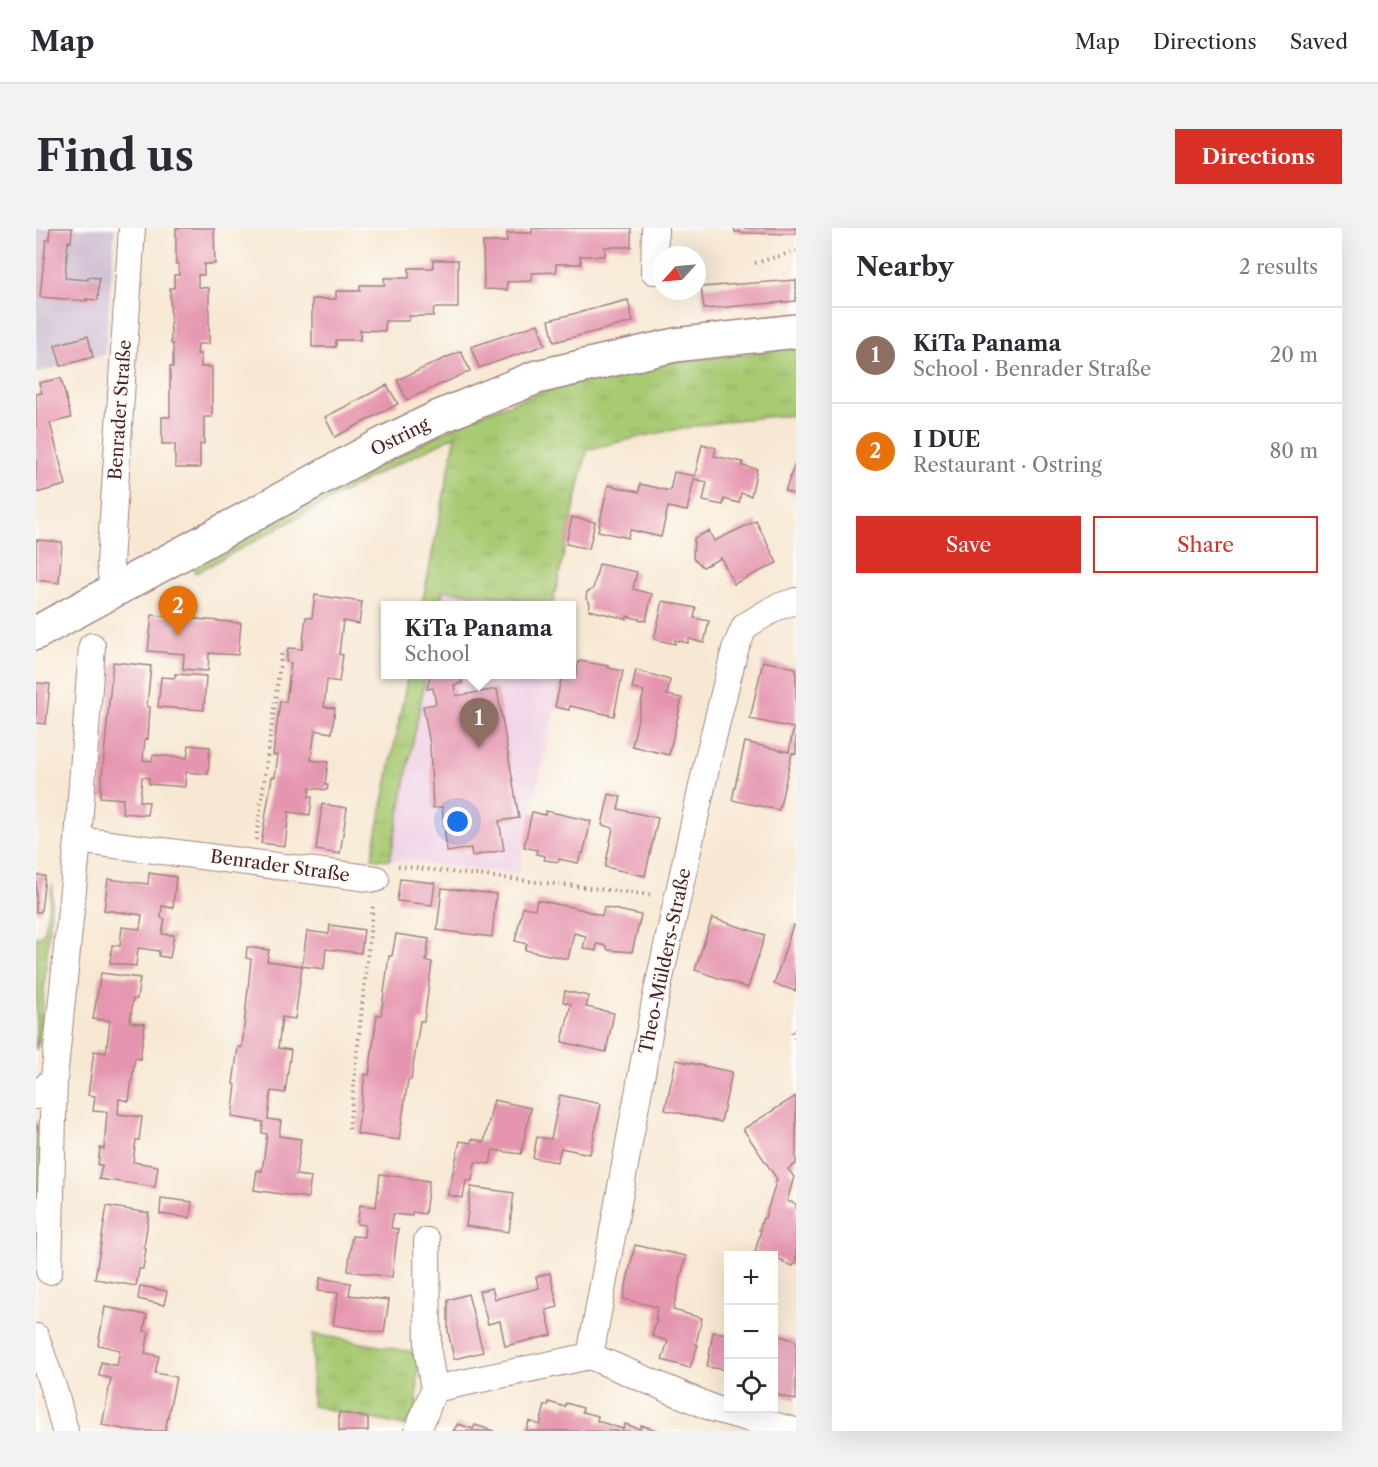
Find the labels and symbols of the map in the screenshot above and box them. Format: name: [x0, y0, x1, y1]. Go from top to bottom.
north arrow: [652, 246, 706, 300]
street label: Benrader Straße: [104, 339, 136, 481]
street label: Ostring: [367, 413, 433, 461]
pin: 2: [158, 586, 198, 636]
pin: 1: [460, 698, 498, 748]
your location: [443, 807, 472, 836]
street label: Benrader Straße: [209, 845, 351, 887]
street label: Theo-Mülders-Straße: [635, 866, 695, 1056]

